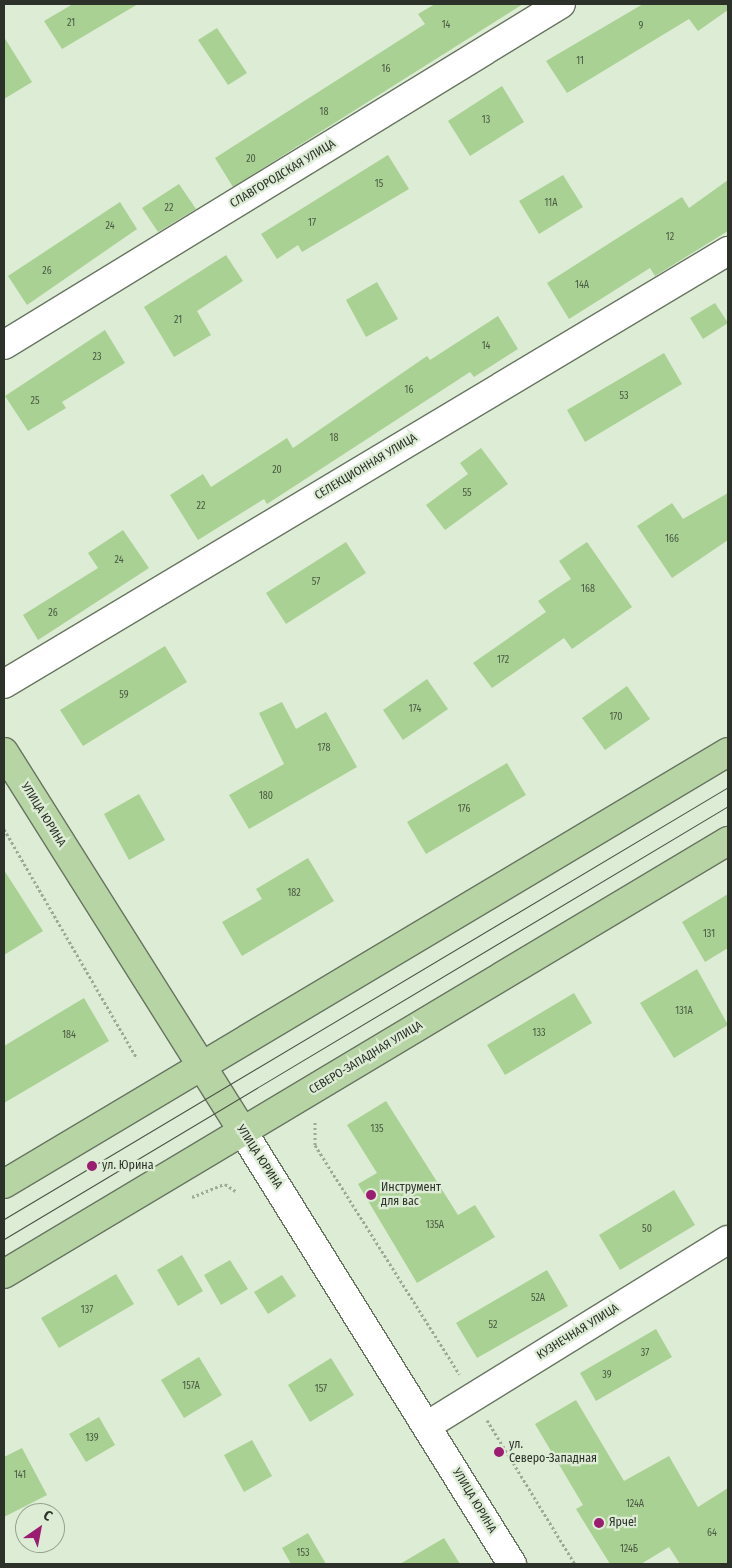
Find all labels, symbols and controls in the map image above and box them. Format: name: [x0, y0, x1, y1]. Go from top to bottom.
house number: 21: [67, 18, 75, 30]
house number: 14: [442, 20, 450, 32]
house number: 9: [639, 21, 643, 33]
house number: 11: [576, 56, 584, 68]
house number: 16: [382, 64, 390, 76]
house number: 18: [320, 107, 328, 119]
house number: 13: [482, 115, 490, 127]
street label: СЛАВГОРОДСКАЯ УЛИЦА: [228, 137, 338, 211]
house number: 20: [246, 154, 256, 166]
house number: 15: [375, 179, 383, 191]
house number: 11А: [545, 198, 557, 210]
house number: 22: [165, 203, 173, 215]
house number: 17: [308, 218, 316, 230]
house number: 24: [105, 221, 115, 233]
house number: 12: [666, 232, 674, 244]
house number: 26: [42, 266, 52, 278]
house number: 14А: [575, 280, 589, 292]
house number: 21: [174, 315, 182, 327]
house number: 14: [482, 341, 490, 353]
house number: 23: [93, 352, 101, 364]
house number: 16: [405, 385, 413, 397]
house number: 53: [619, 391, 629, 403]
house number: 25: [31, 396, 39, 408]
street label: СЕЛЕКЦИОННАЯ УЛИЦА: [312, 431, 420, 503]
house number: 18: [330, 433, 338, 445]
house number: 20: [272, 465, 282, 477]
house number: 55: [462, 488, 472, 500]
house number: 22: [197, 501, 205, 513]
house number: 166: [665, 534, 679, 546]
house number: 24: [114, 555, 124, 567]
house number: 57: [312, 577, 320, 589]
house number: 168: [581, 584, 595, 596]
house number: 26: [48, 608, 58, 620]
house number: 172: [497, 655, 509, 667]
house number: 59: [119, 690, 129, 702]
house number: 174: [409, 704, 421, 716]
house number: 170: [609, 712, 623, 724]
house number: 178: [318, 743, 330, 755]
street label: УЛИЦА ЮРИНА: [17, 780, 69, 850]
house number: 180: [259, 791, 273, 803]
house number: 176: [458, 804, 470, 816]
house number: 182: [287, 888, 301, 900]
house number: 131: [703, 929, 715, 941]
house number: 131А: [675, 1006, 693, 1018]
street label: СЕВЕРО-ЗАПАДНАЯ УЛИЦА: [307, 1018, 425, 1098]
house number: 133: [533, 1028, 545, 1040]
house number: 184: [62, 1030, 76, 1042]
street label: УЛИЦА ЮРИНА: [233, 1122, 285, 1192]
house number: 135: [371, 1124, 383, 1136]
place label: ул. Юрина: [102, 1159, 154, 1173]
marker: ул. Юрина: [86, 1160, 98, 1172]
place label: Инструмент для вас: [381, 1181, 441, 1209]
marker: Инструмент для вас: [365, 1189, 377, 1201]
house number: 135А: [426, 1220, 444, 1232]
house number: 50: [642, 1224, 652, 1236]
house number: 52А: [531, 1293, 545, 1305]
street label: КУЗНЕЧНАЯ УЛИЦА: [535, 1301, 621, 1363]
house number: 137: [81, 1305, 93, 1317]
house number: 52: [489, 1320, 497, 1332]
house number: 37: [641, 1348, 649, 1360]
house number: 39: [602, 1370, 612, 1382]
house number: 157А: [182, 1381, 200, 1393]
house number: 157: [315, 1384, 327, 1396]
house number: 139: [85, 1433, 99, 1445]
place label: ул. Северо-Западная: [509, 1438, 597, 1466]
marker: ул. Северо-Западная: [493, 1446, 505, 1458]
street label: УЛИЦА ЮРИНА: [449, 1466, 499, 1536]
house number: 141: [14, 1470, 26, 1482]
house number: 124А: [626, 1499, 644, 1511]
north arrow: [15, 1503, 65, 1553]
text: С: [40, 1507, 56, 1525]
place label: Ярче!: [609, 1516, 637, 1530]
marker: Ярче!: [593, 1517, 605, 1529]
house number: 64: [707, 1528, 717, 1540]
house number: 124Б: [620, 1544, 638, 1556]
house number: 153: [297, 1548, 309, 1560]

